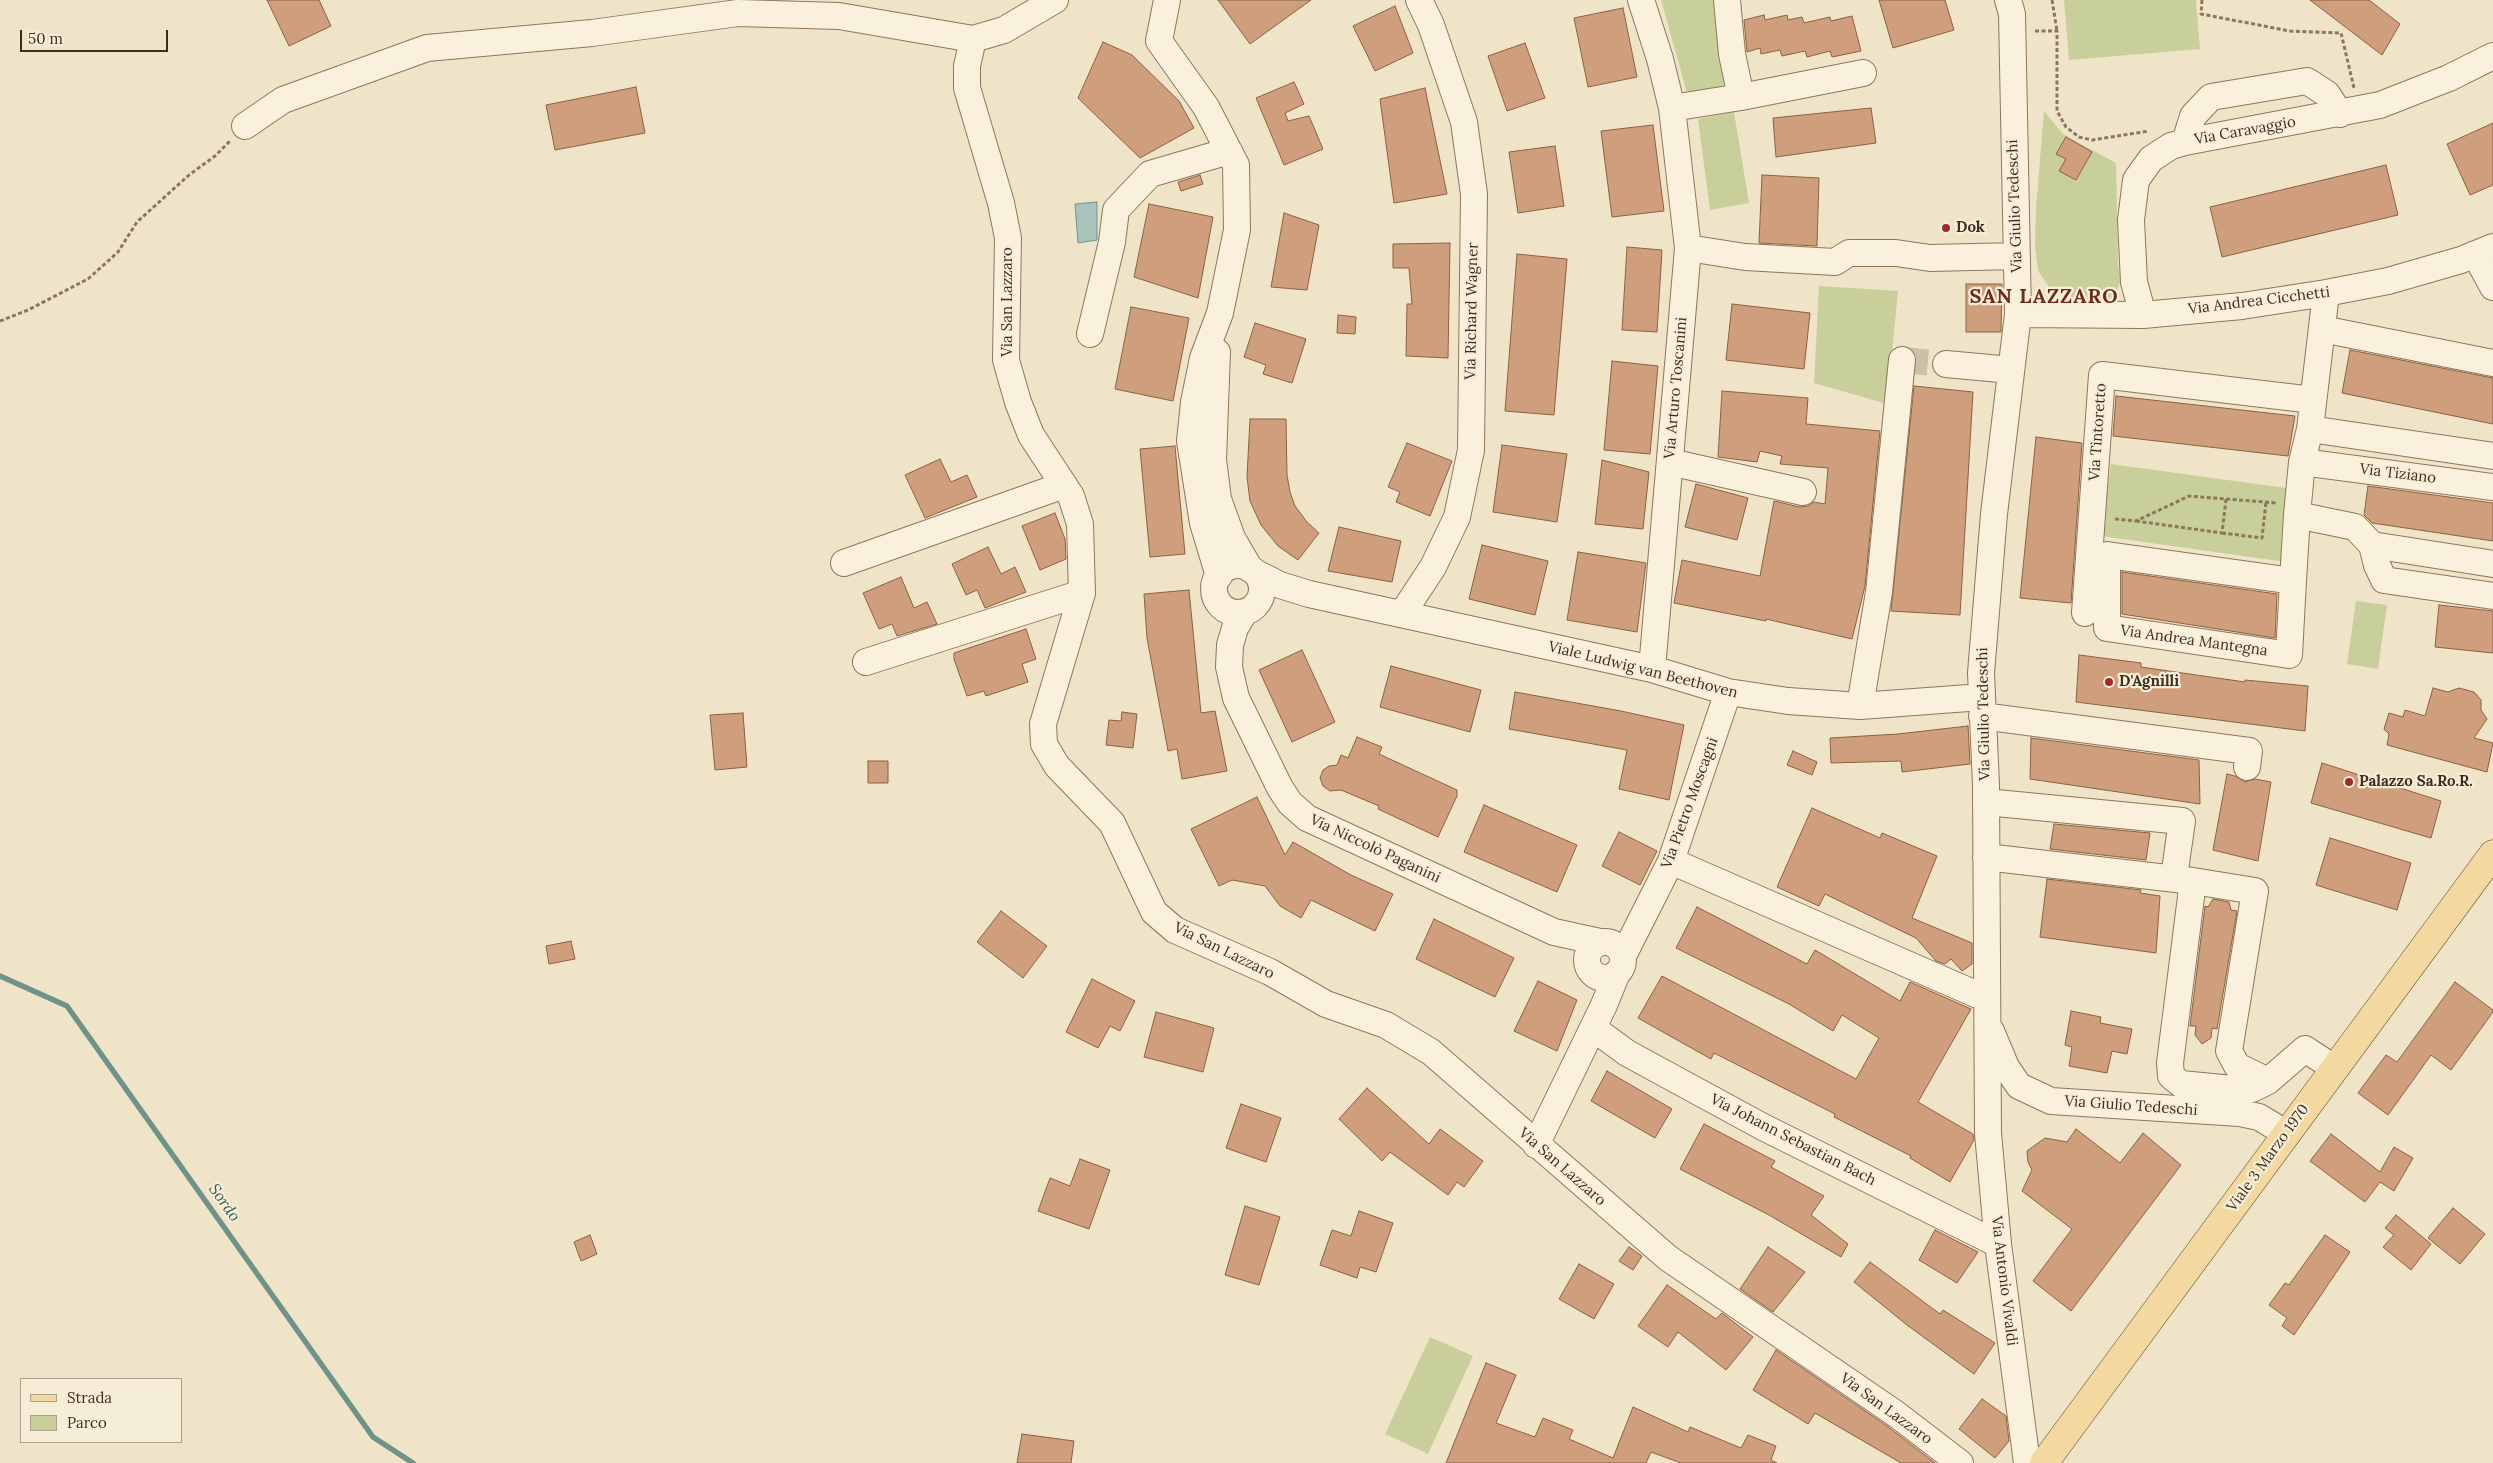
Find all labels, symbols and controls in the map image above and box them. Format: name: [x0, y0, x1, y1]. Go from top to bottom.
scale bar: [22, 20, 170, 52]
text: 50 m: [28, 29, 63, 48]
street label: Via Caravaggio: [2193, 113, 2297, 149]
street label: Via Giulio Tedeschi: [2004, 139, 2026, 273]
place label: Dok: [1956, 219, 1985, 237]
marker: Dok: [1940, 222, 1952, 234]
street label: Via Richard Wagner: [1462, 242, 1482, 380]
street label: Via San Lazzaro: [999, 247, 1017, 357]
street label: Via Andrea Cicchetti: [2187, 283, 2331, 319]
district label: SAN LAZZARO: [1968, 285, 2120, 309]
street label: Via Arturo Toscanini: [1661, 316, 1691, 460]
street label: Via Tintoretto: [2086, 383, 2110, 481]
street label: Via Tiziano: [2359, 460, 2437, 488]
street label: Via Andrea Mantegna: [2119, 622, 2269, 660]
street label: Viale Ludwig van Beethoven: [1546, 638, 1740, 702]
street label: Via Giulio Tedeschi: [1974, 647, 1994, 781]
place label: D'Agnilli: [2119, 673, 2179, 691]
marker: D'Agnilli: [2103, 676, 2115, 688]
street label: Via Pietro Moscagni: [1658, 735, 1722, 871]
place label: Palazzo Sa.Ro.R.: [2359, 773, 2473, 791]
marker: Palazzo Sa.Ro.R.: [2343, 776, 2355, 788]
street label: Via Niccolò Paganini: [1307, 811, 1443, 887]
street label: Via San Lazzaro: [1171, 919, 1277, 983]
street label: Via Johann Sebastian Bach: [1707, 1090, 1879, 1190]
street label: Via Giulio Tedeschi: [2064, 1092, 2198, 1120]
street label: Viale 3 Marzo 1970: [2223, 1101, 2313, 1215]
street label: Via San Lazzaro: [1515, 1124, 1609, 1210]
water label: Sordo: [204, 1180, 244, 1226]
street label: Via Antonio Vivaldi: [1987, 1215, 2021, 1347]
street label: Via San Lazzaro: [1836, 1369, 1936, 1449]
legend: [20, 1378, 182, 1443]
text: Strada: [67, 1388, 112, 1407]
text: Parco: [67, 1413, 107, 1432]

